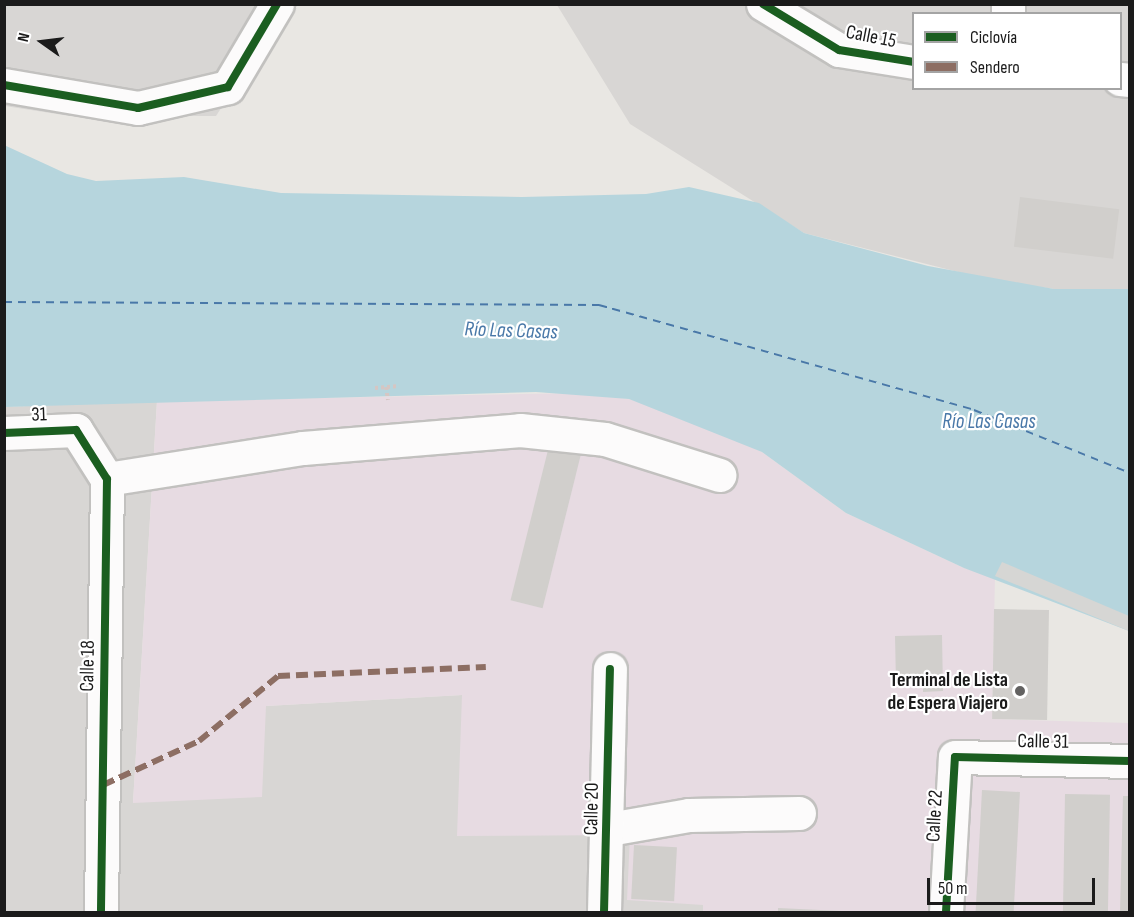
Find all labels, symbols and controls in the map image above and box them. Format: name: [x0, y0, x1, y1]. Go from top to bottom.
north arrow: [12, 12, 72, 72]
legend: [912, 12, 1122, 90]
street label: Calle 15: [844, 20, 898, 54]
text: Ciclovía: [970, 27, 1017, 48]
text: N: [14, 31, 34, 44]
text: Sendero: [970, 57, 1020, 78]
water label: Río Las Casas: [464, 317, 558, 345]
street label: 31: [31, 403, 47, 427]
water label: Río Las Casas: [942, 409, 1036, 435]
street label: Calle 18: [76, 640, 100, 692]
place label: Terminal de Lista de Espera Viajero: [888, 668, 1008, 715]
marker: Terminal de Lista de Espera Viajero: [1013, 684, 1027, 698]
street label: Calle 31: [1017, 730, 1069, 754]
street label: Calle 20: [580, 782, 604, 836]
street label: Calle 22: [922, 789, 948, 843]
scale bar: [930, 866, 1098, 904]
text: 50 m: [938, 878, 968, 899]

